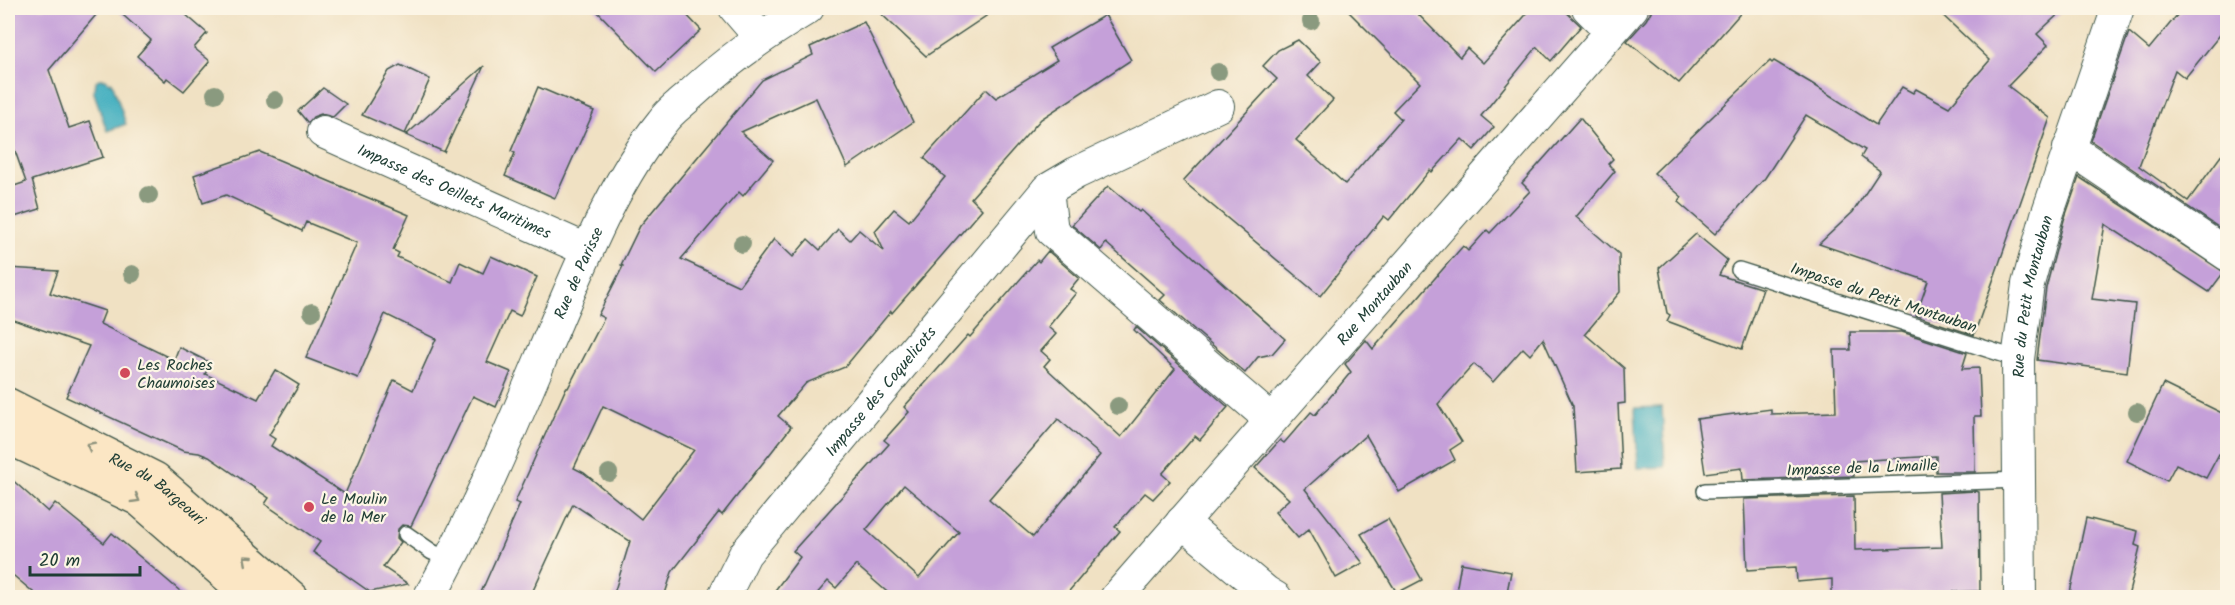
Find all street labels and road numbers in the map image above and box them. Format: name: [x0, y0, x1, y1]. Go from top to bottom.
street label: Impasse des Oeillets Maritimes: [353, 138, 555, 246]
street label: Rue du Petit Montauban: [2007, 212, 2060, 378]
street label: Rue de Parisse: [548, 223, 611, 323]
street label: Rue Montauban: [1331, 256, 1419, 352]
street label: Impasse du Petit Montauban: [1787, 256, 1980, 340]
street label: Impasse des Coquelicots: [820, 321, 943, 463]
street label: Rue du Bargeouri: [104, 447, 212, 533]
street label: Impasse de la Limaille: [1786, 453, 1938, 484]

